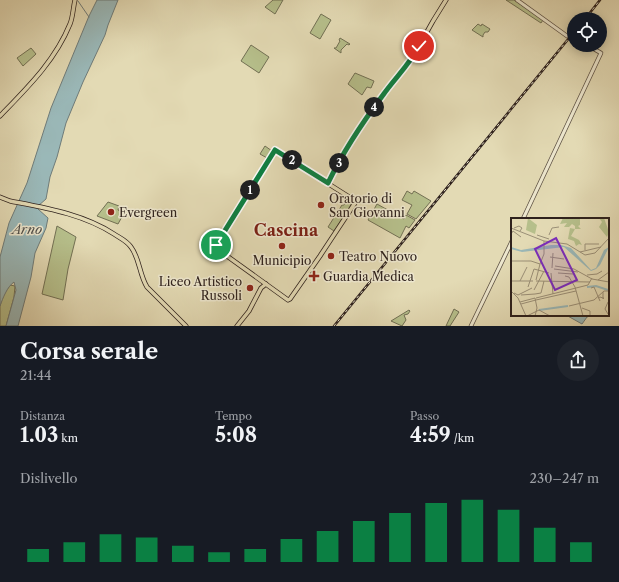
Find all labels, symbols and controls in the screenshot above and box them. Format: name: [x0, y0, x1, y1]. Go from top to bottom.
map controls: [567, 12, 607, 52]
button: locate: [567, 12, 607, 52]
pin: [402, 29, 436, 63]
icon: check: [408, 35, 430, 57]
pin: 4: [364, 97, 384, 117]
text: 4: [371, 100, 377, 114]
pin: 2: [282, 150, 302, 170]
text: 2: [289, 153, 295, 167]
pin: 3: [329, 153, 349, 173]
text: 3: [336, 156, 342, 170]
pin: 1: [240, 180, 260, 200]
text: 1: [248, 183, 252, 197]
place label: Oratorio di San Giovanni: [329, 191, 405, 220]
marker: Oratorio di San Giovanni: [316, 200, 326, 210]
place label: Evergreen: [119, 205, 178, 220]
marker: Evergreen: [106, 207, 116, 217]
inset map: [511, 218, 609, 316]
district label: Cascina: [254, 220, 319, 240]
water label: Arno: [10, 221, 42, 237]
pin: [199, 228, 233, 262]
icon: arrive: [205, 234, 227, 256]
marker: Municipio: [277, 241, 287, 251]
place label: Teatro Nuovo: [339, 249, 417, 264]
marker: Teatro Nuovo: [326, 251, 336, 261]
place label: Municipio: [253, 253, 311, 268]
place label: Guardia Medica: [323, 269, 414, 284]
marker: Guardia Medica: [308, 270, 320, 282]
place label: Liceo Artistico Russoli: [159, 274, 242, 303]
marker: Liceo Artistico Russoli: [245, 283, 255, 293]
text: Corsa serale: [20, 338, 158, 365]
button: share: [557, 339, 599, 381]
text: 21:44: [20, 367, 52, 383]
text: Distanza: [20, 409, 65, 423]
text: Tempo: [215, 409, 252, 423]
text: Passo: [410, 409, 439, 423]
text: 1.03: [20, 423, 58, 447]
text: 5:08: [215, 423, 257, 447]
text: 4:59: [410, 423, 451, 447]
text: km: [58, 431, 78, 445]
text: /km: [451, 431, 474, 445]
text: Dislivello: [20, 470, 77, 486]
text: 230–247 m: [530, 470, 599, 486]

